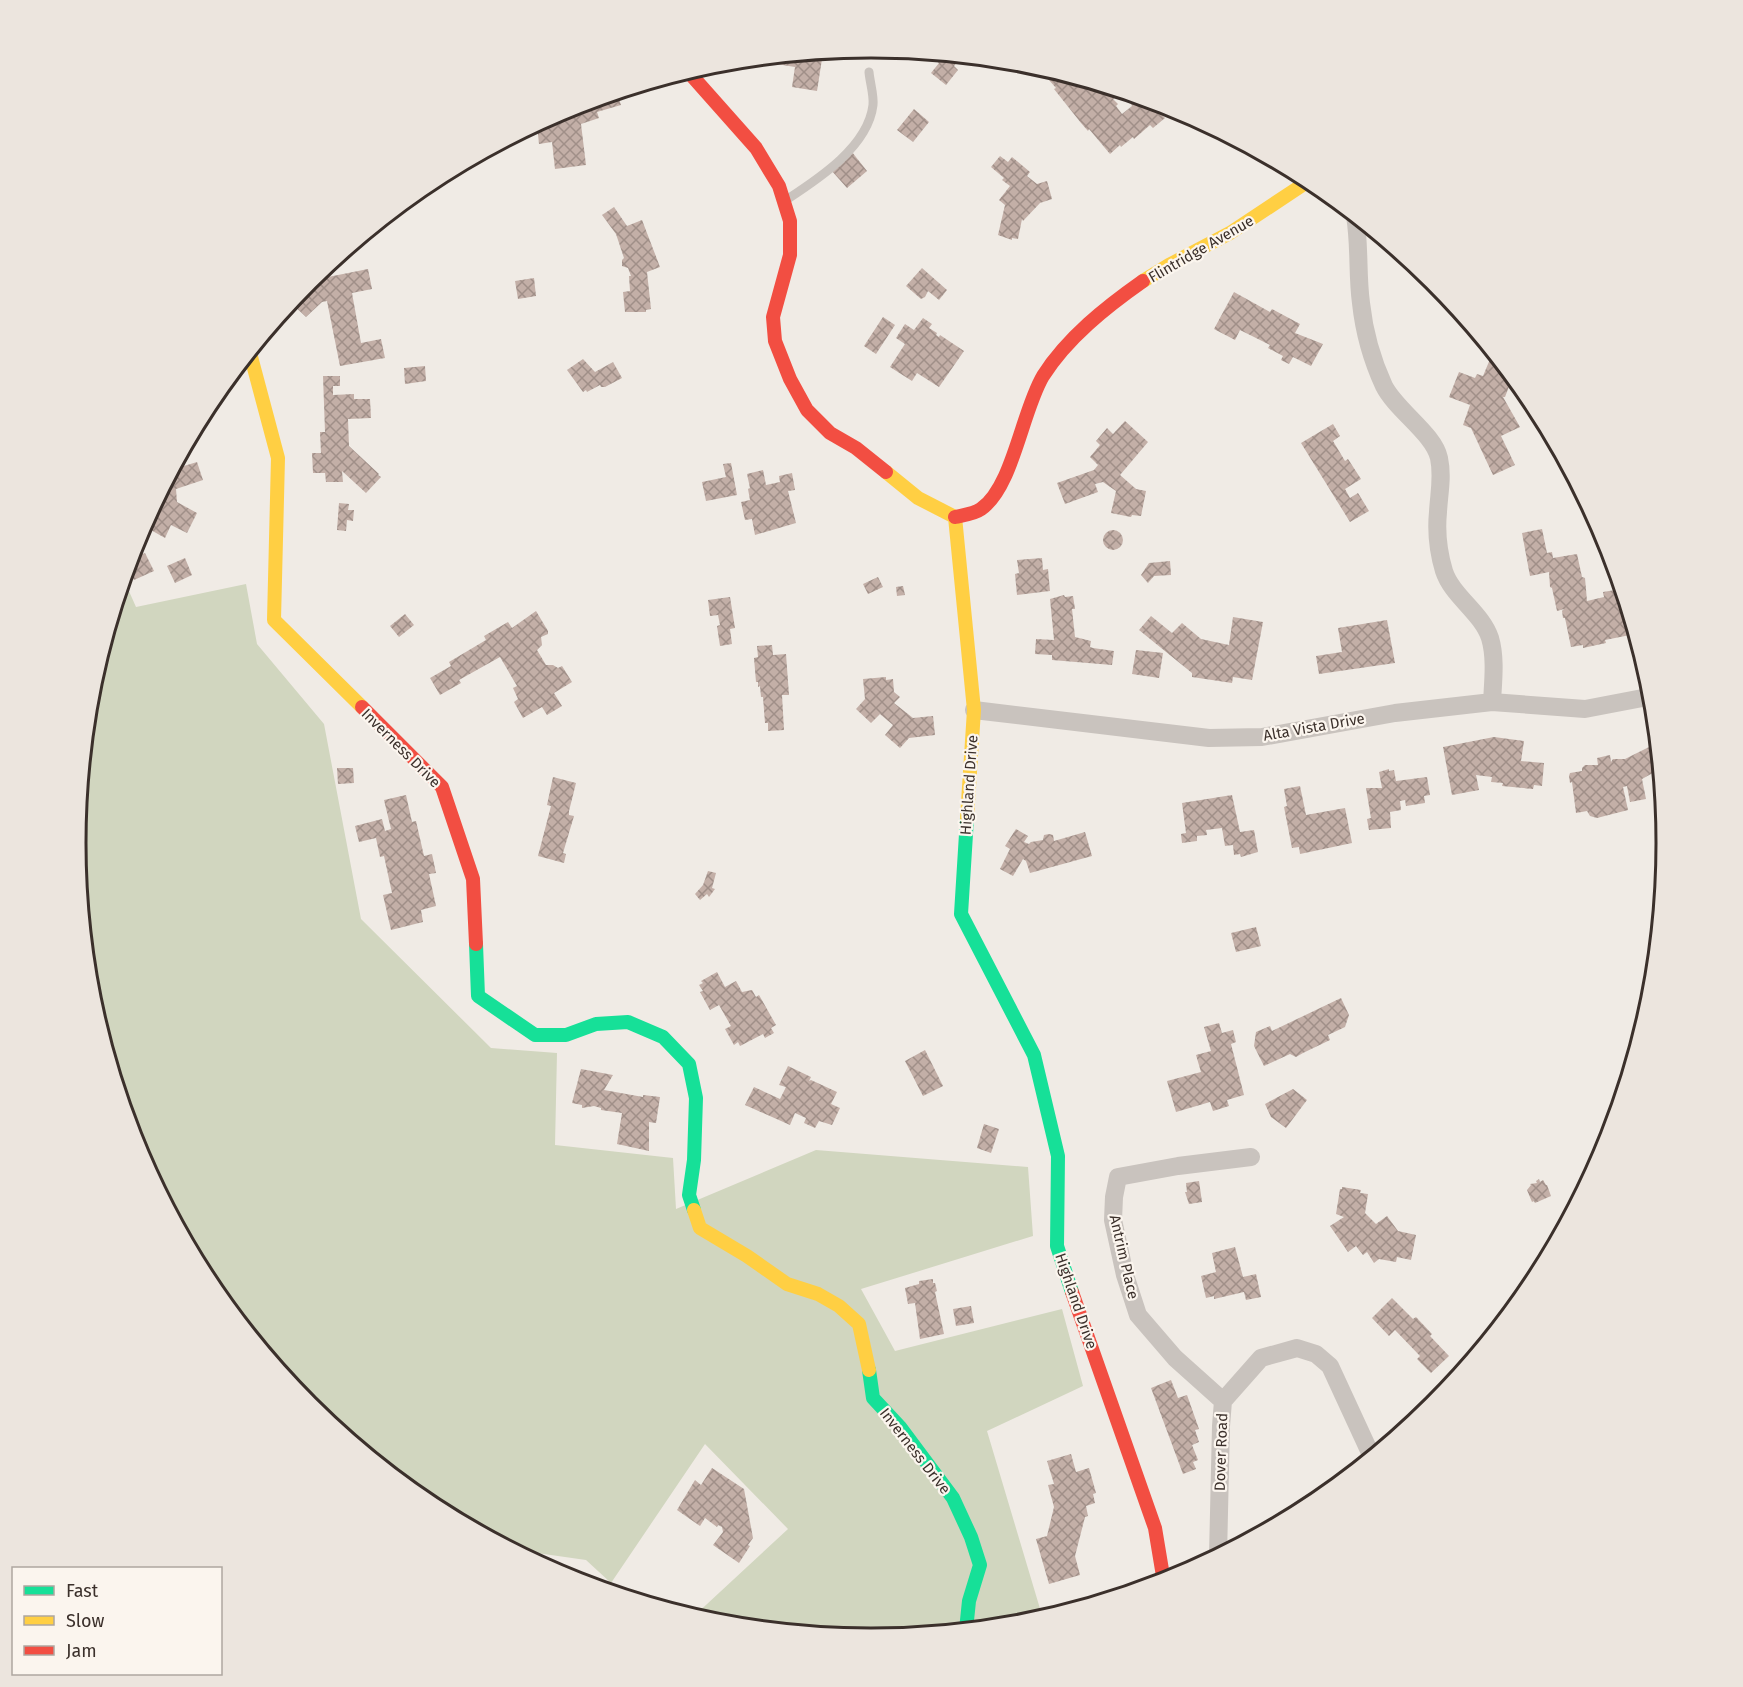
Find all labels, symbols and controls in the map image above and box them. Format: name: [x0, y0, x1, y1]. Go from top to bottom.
street label: Flintridge Avenue: [1145, 212, 1257, 286]
street label: Inverness Drive: [358, 705, 444, 791]
street label: Alta Vista Drive: [1262, 709, 1366, 745]
street label: Highland Drive: [957, 734, 981, 836]
street label: Antrim Place: [1106, 1213, 1142, 1301]
street label: Highland Drive: [1051, 1251, 1101, 1351]
street label: Inverness Drive: [876, 1404, 954, 1498]
street label: Dover Road: [1211, 1413, 1231, 1491]
legend: [12, 1567, 222, 1675]
text: Fast: [66, 1580, 99, 1602]
text: Slow: [66, 1610, 105, 1632]
text: Jam: [66, 1640, 97, 1662]

